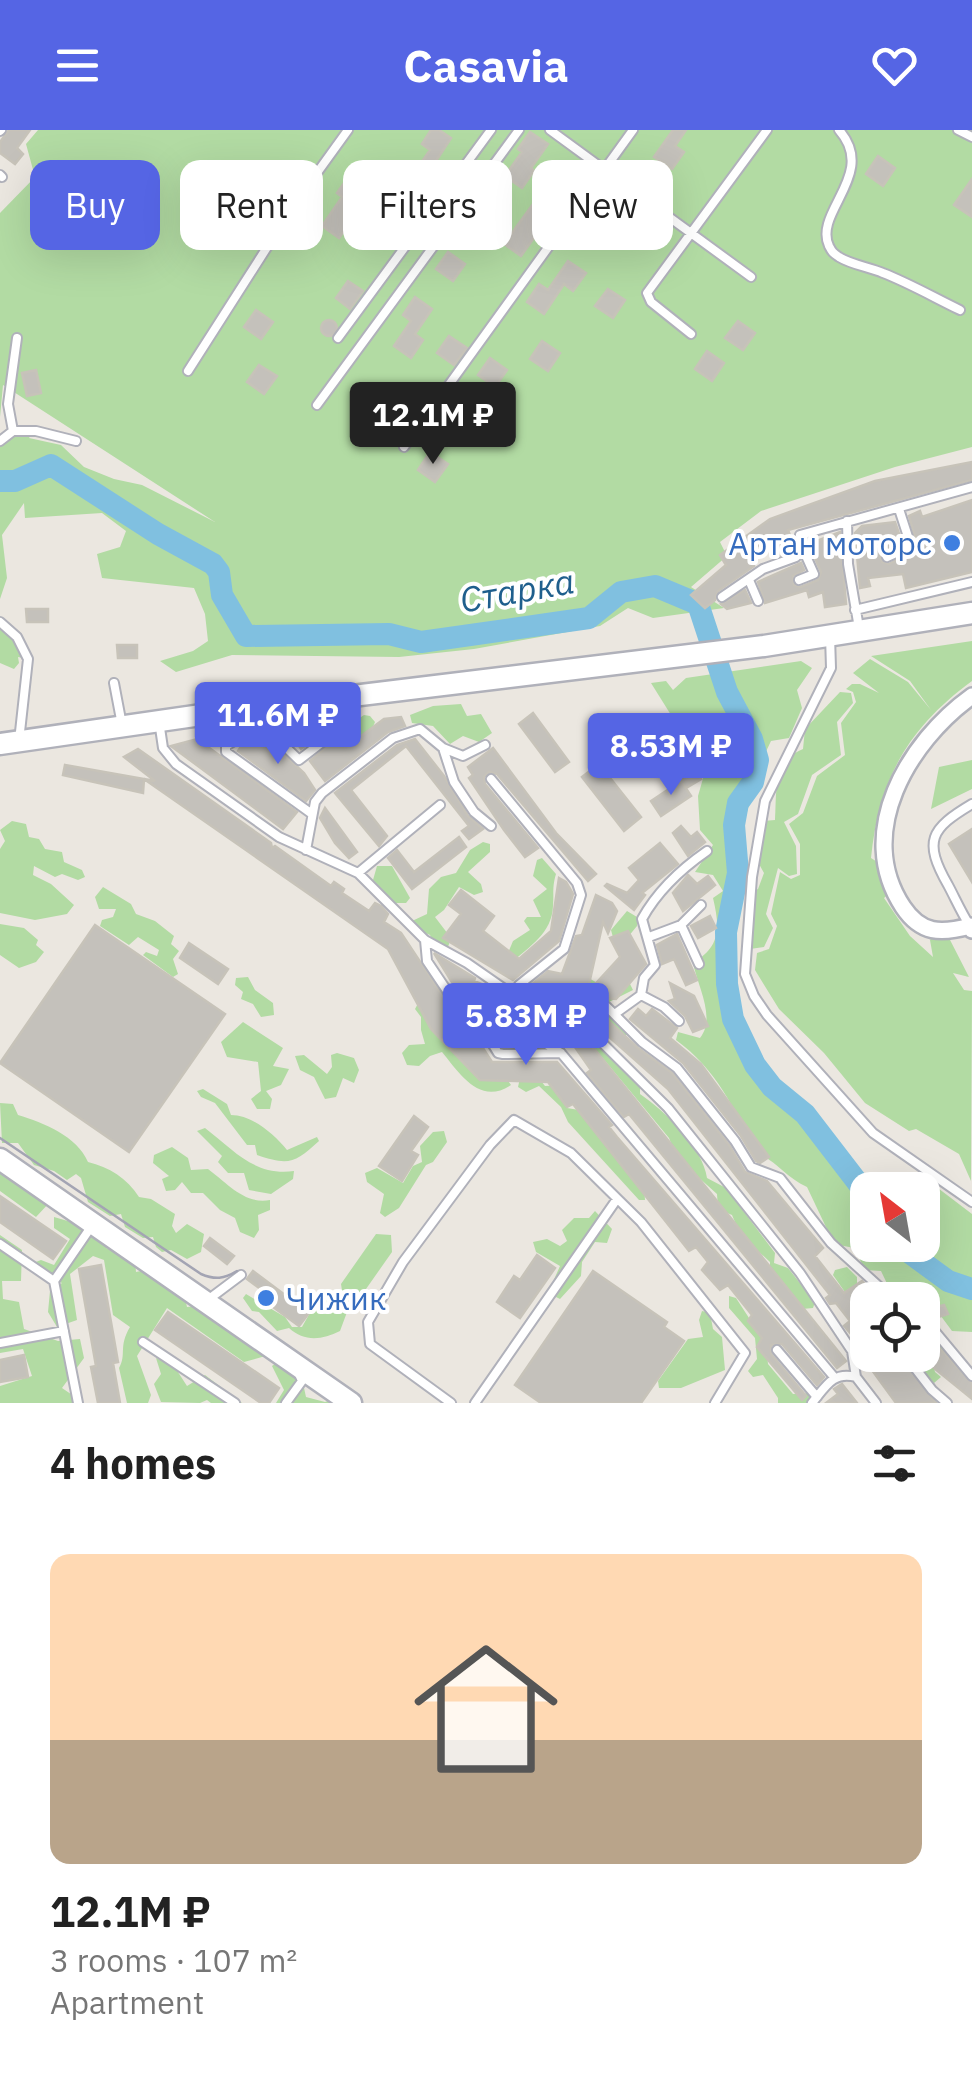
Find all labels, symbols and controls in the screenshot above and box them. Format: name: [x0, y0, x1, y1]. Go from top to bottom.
text: Casavia: [403, 36, 569, 94]
icon: menu: [50, 38, 105, 93]
icon: heart: [867, 38, 922, 93]
chip: Buy: [30, 160, 160, 250]
chip: Rent: [180, 160, 323, 250]
chip: Filters: [343, 160, 512, 250]
chip: New: [532, 160, 673, 250]
pin: 12.1M ₽: [341, 382, 525, 467]
text: 12.1M ₽: [372, 393, 494, 435]
place label: Артан моторс: [728, 522, 932, 564]
marker: Артан моторс: [941, 532, 963, 554]
water label: Старка: [456, 557, 578, 623]
pin: 11.6M ₽: [186, 682, 370, 767]
text: 11.6M ₽: [217, 693, 339, 735]
pin: 8.53M ₽: [579, 713, 763, 798]
text: 8.53M ₽: [610, 724, 732, 766]
pin: 5.83M ₽: [434, 983, 618, 1068]
text: 5.83M ₽: [465, 994, 587, 1036]
north arrow: [850, 1172, 940, 1262]
map controls: [850, 1172, 940, 1372]
place label: Чижик: [286, 1277, 387, 1319]
button: locate: [850, 1282, 940, 1372]
marker: Чижик: [255, 1287, 277, 1309]
text: 4 homes: [50, 1436, 216, 1491]
icon: filters: [867, 1436, 922, 1491]
icon: home: [396, 1619, 576, 1799]
text: 12.1M ₽: [50, 1884, 211, 1939]
text: 3 rooms · 107 m²: [50, 1939, 297, 1981]
text: Apartment: [50, 1981, 204, 2023]

